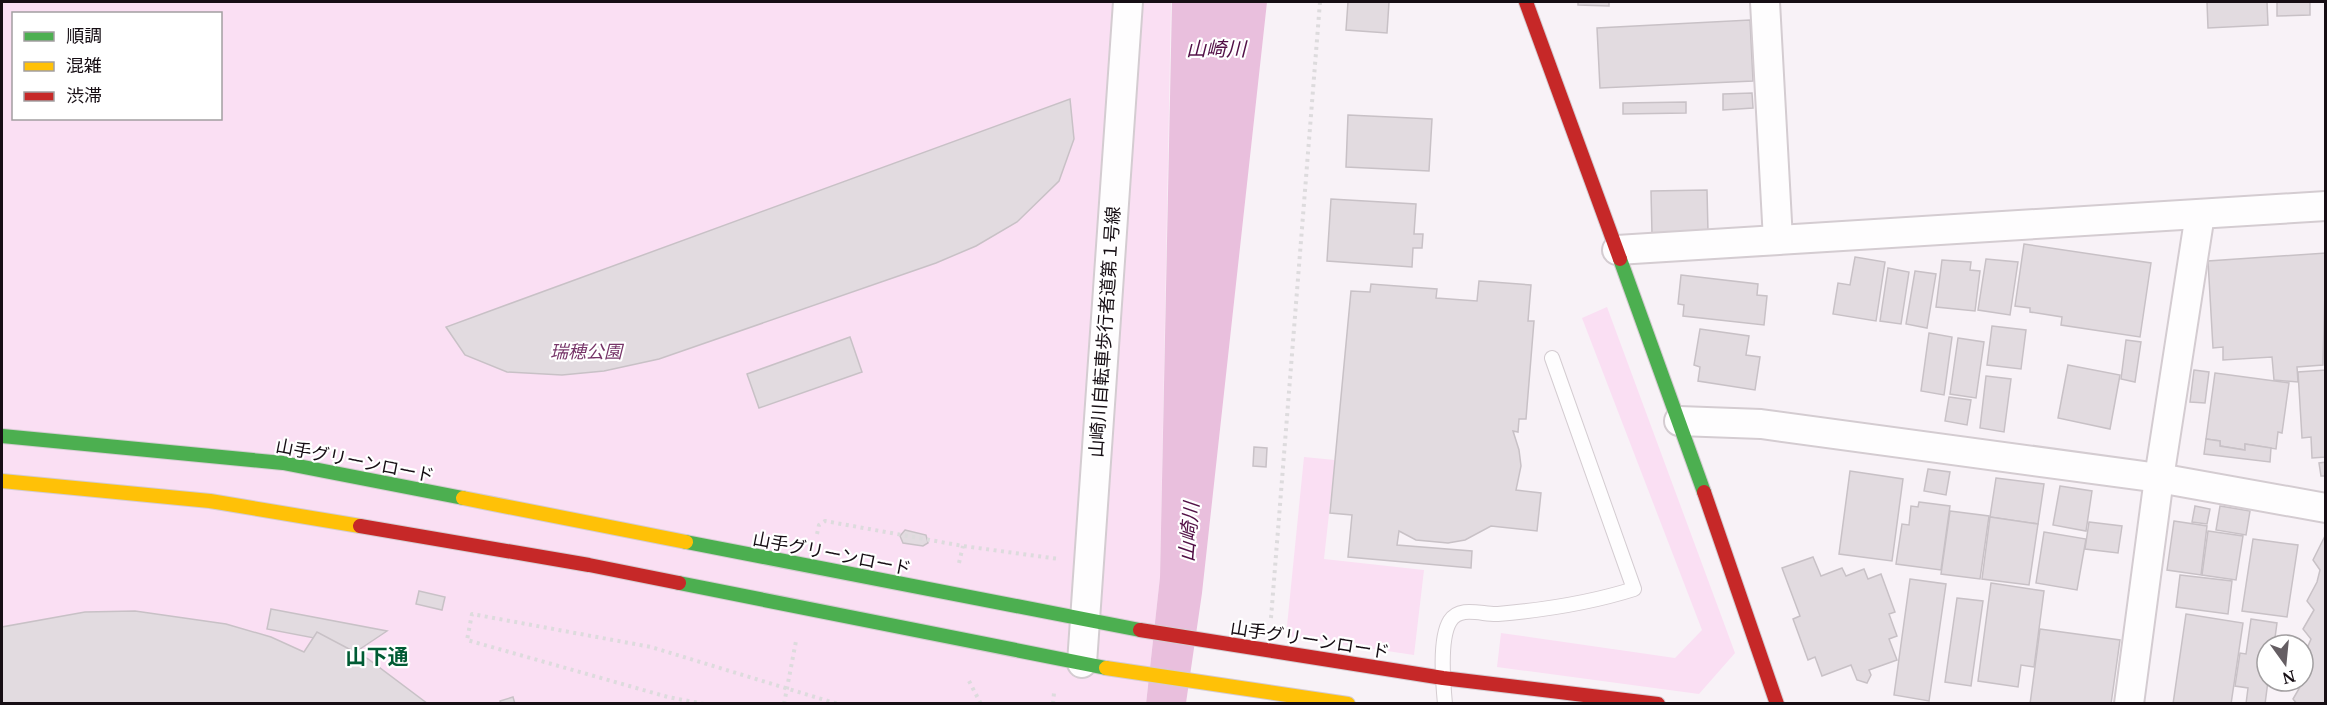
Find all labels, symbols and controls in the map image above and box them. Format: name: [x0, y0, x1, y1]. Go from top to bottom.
legend: [12, 12, 222, 120]
text: 順調: [66, 23, 102, 47]
water label: 山崎川: [1186, 35, 1248, 62]
text: 混雑: [66, 53, 102, 77]
text: 渋滞: [66, 83, 102, 107]
street label: 山崎川自転車歩行者道第１号線: [1083, 205, 1125, 458]
park label: 瑞穂公園: [550, 339, 625, 363]
street label: 山手グリーンロード: [274, 433, 437, 487]
water label: 山崎川: [1172, 499, 1205, 563]
street label: 山手グリーンロード: [751, 526, 914, 580]
street label: 山手グリーンロード: [1229, 615, 1392, 663]
north arrow: [2255, 633, 2315, 693]
district label: 山下通: [346, 642, 409, 670]
text: N: [2280, 665, 2298, 690]

